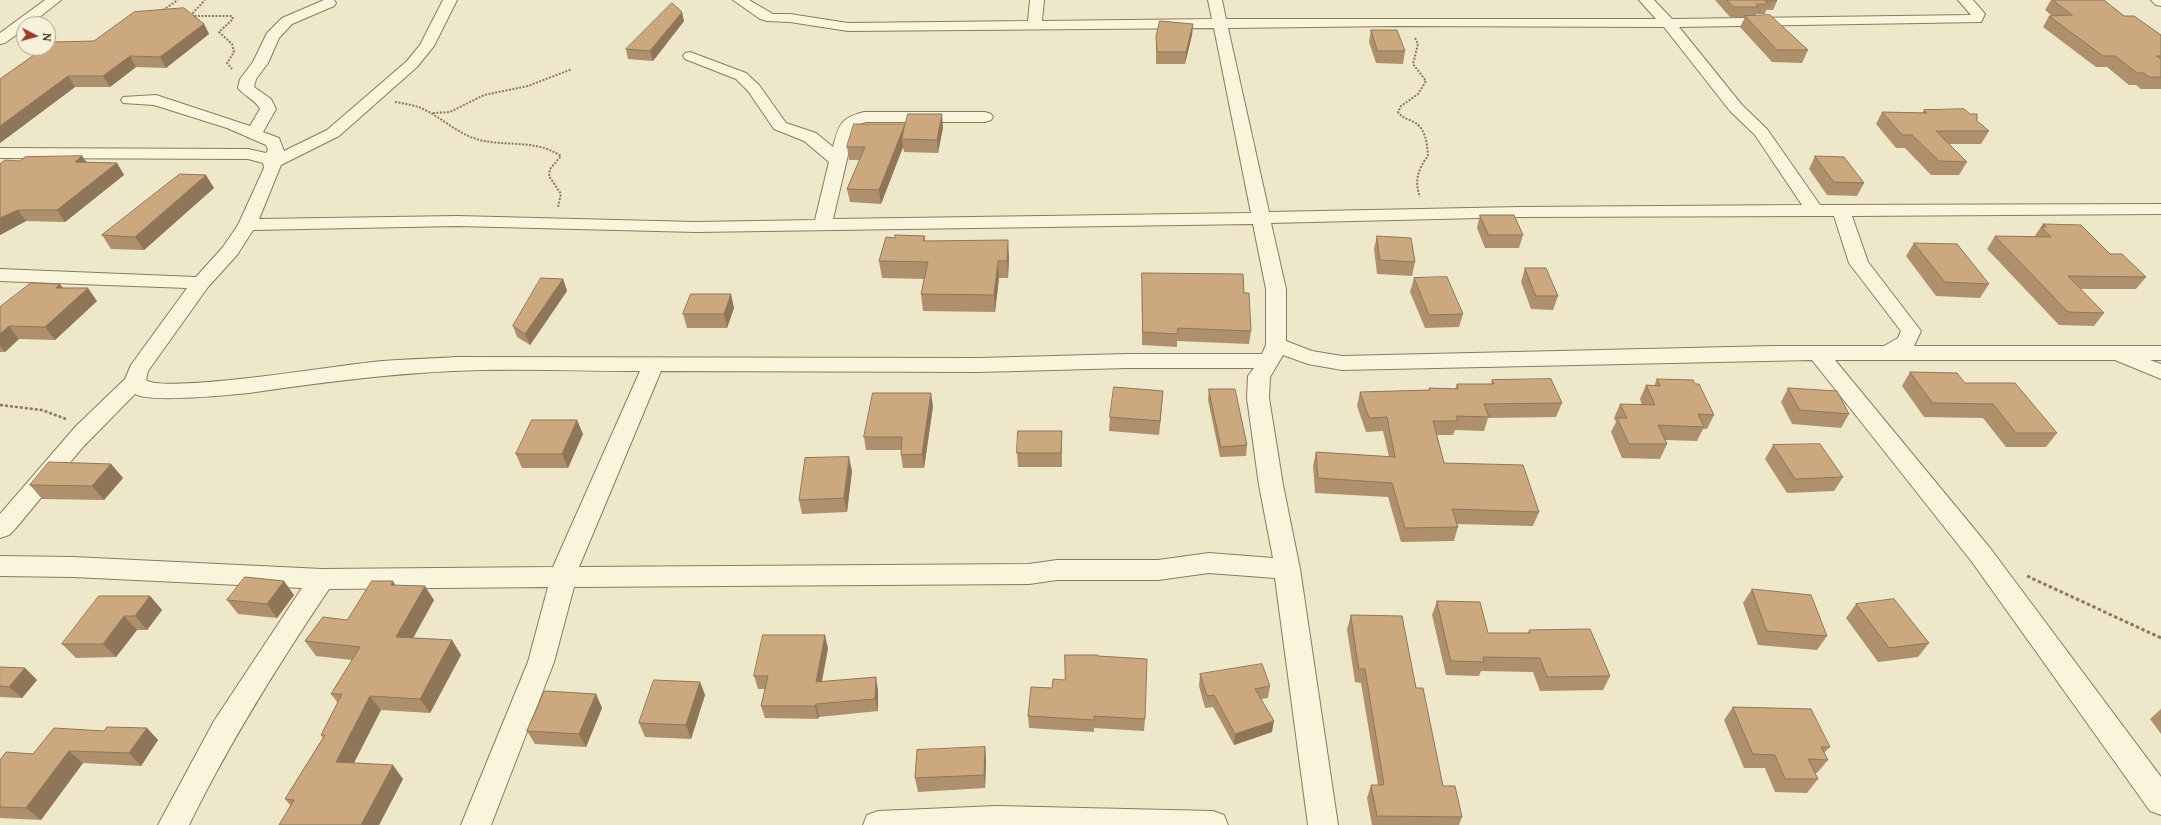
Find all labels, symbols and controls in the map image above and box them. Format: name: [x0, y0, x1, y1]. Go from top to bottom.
north arrow: [16, 16, 56, 56]
text: N: [40, 32, 54, 42]

